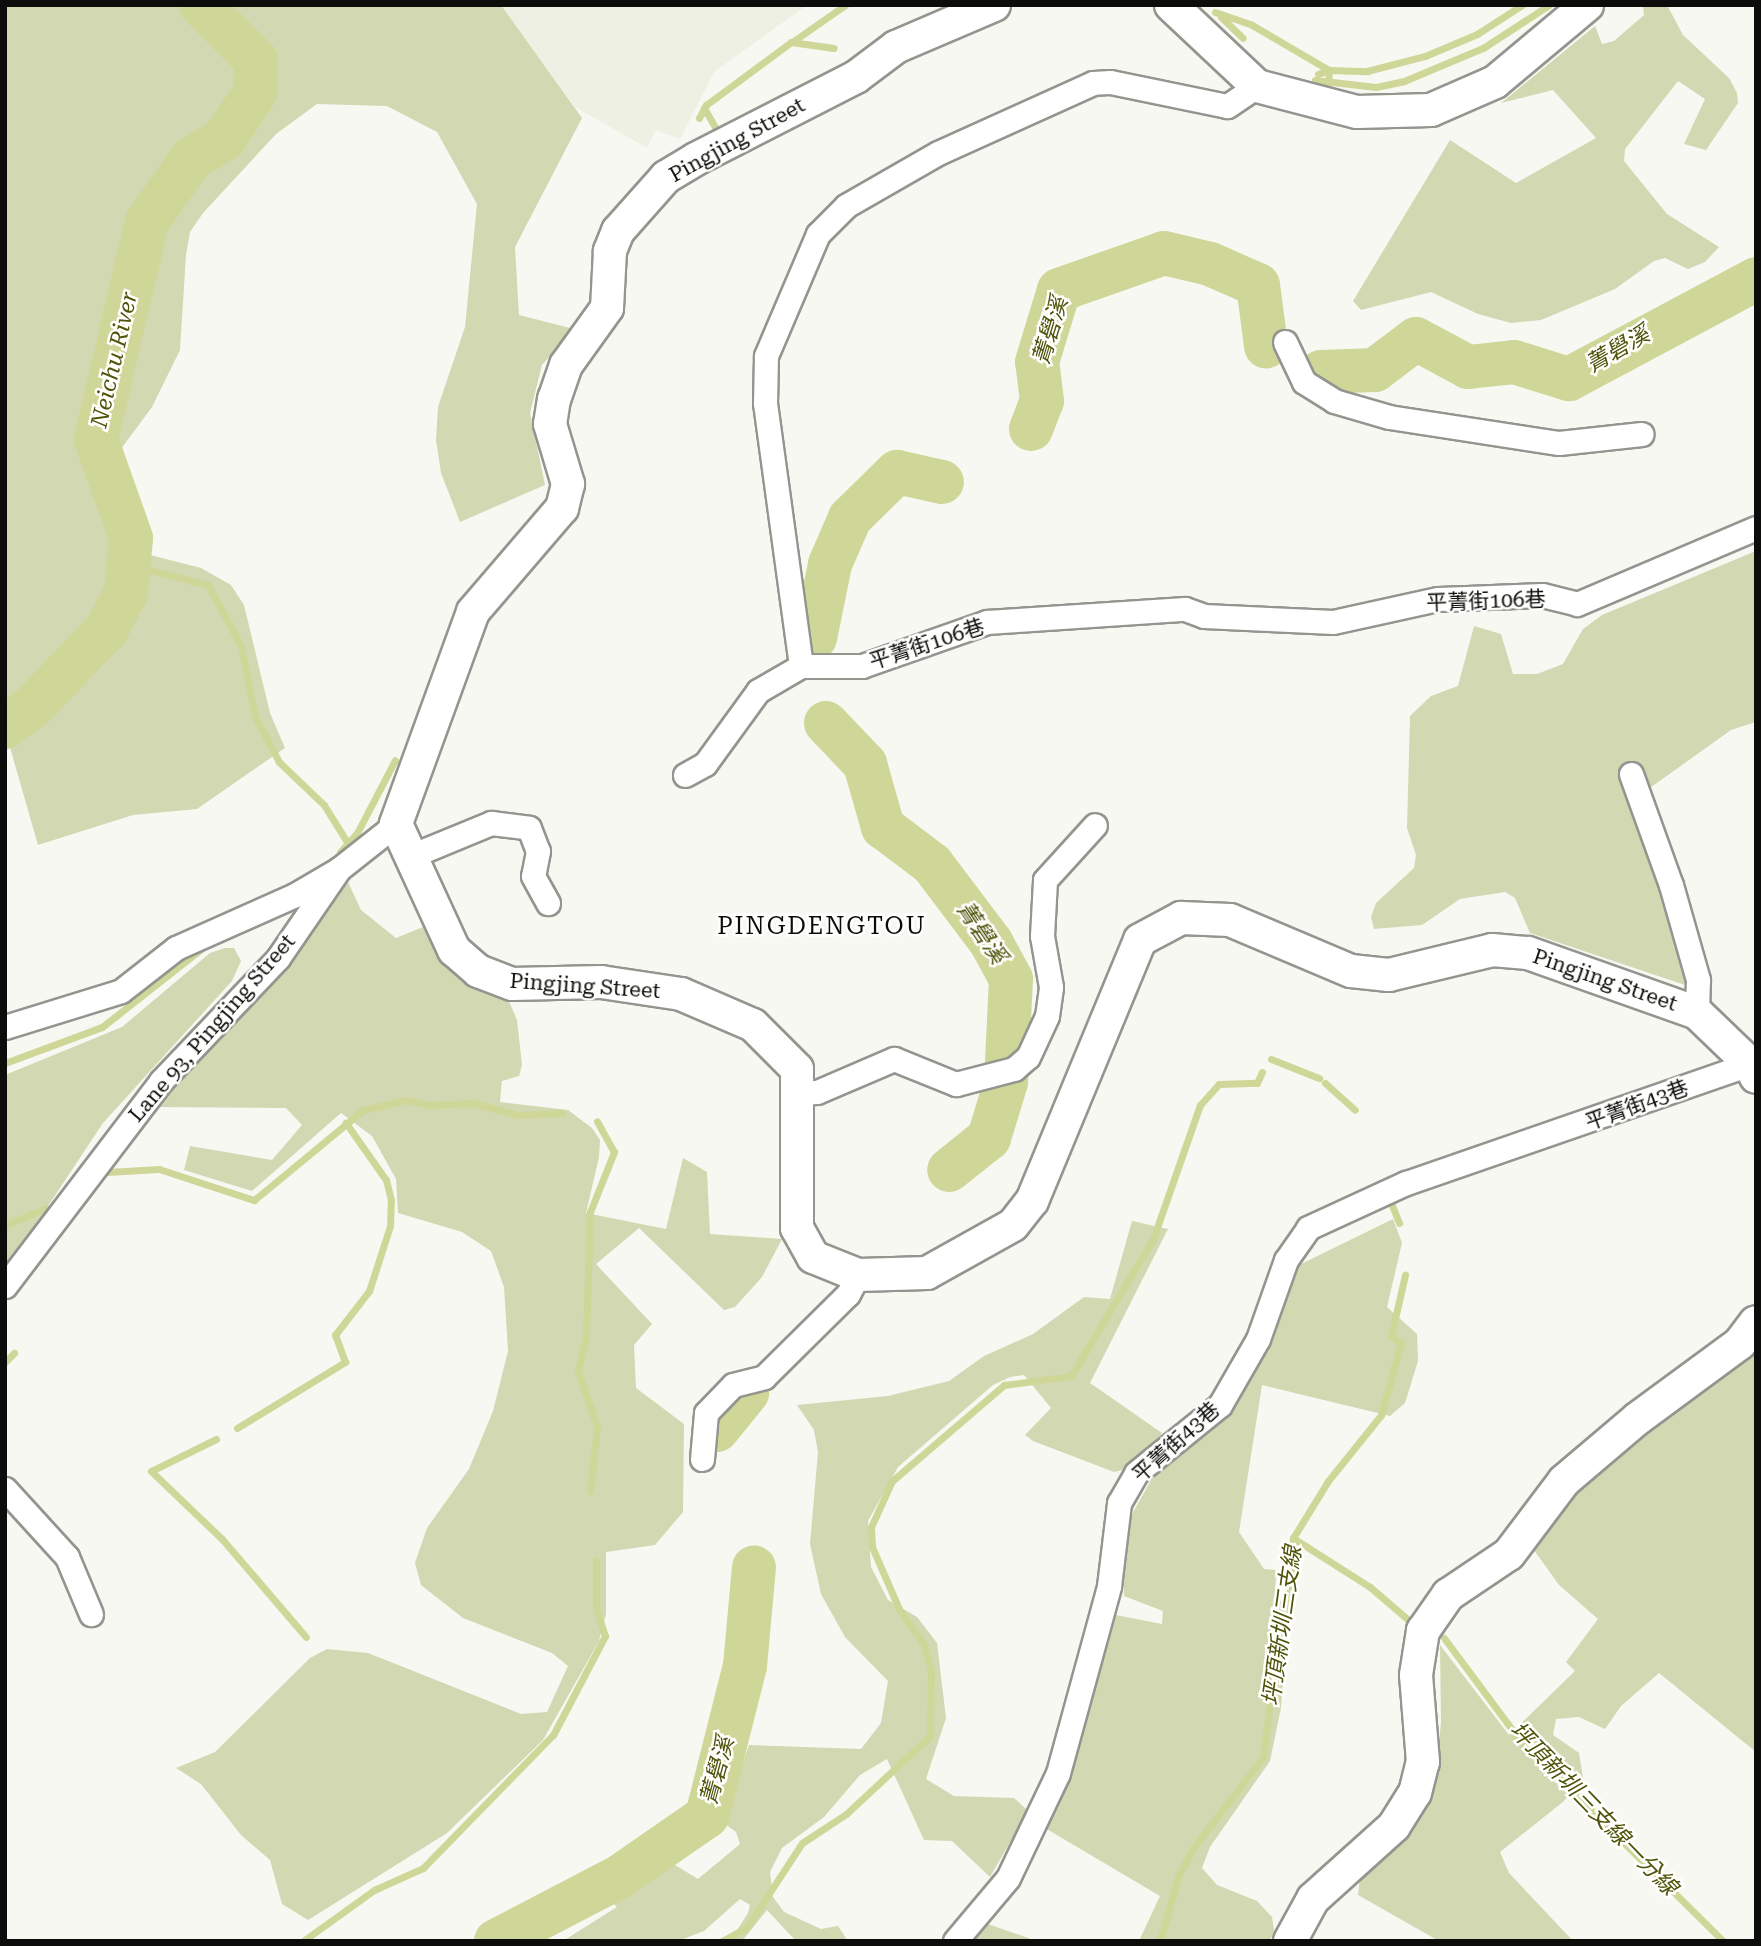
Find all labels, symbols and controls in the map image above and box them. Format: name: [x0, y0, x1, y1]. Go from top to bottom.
street label: Pingjing Street: [665, 92, 809, 188]
water label: Neichu River: [86, 289, 144, 431]
water label: 菁礐溪: [1028, 294, 1074, 368]
water label: 菁礐溪: [1581, 321, 1655, 379]
street label: 平菁街106巷: [1426, 586, 1546, 616]
street label: 平菁街106巷: [866, 614, 988, 674]
water label: 菁礐溪: [950, 897, 1012, 969]
district label: PINGDENGTOU: [719, 913, 925, 941]
street label: Lane 93, Pingjing Street: [124, 929, 300, 1127]
street label: Pingjing Street: [1529, 943, 1681, 1017]
street label: Pingjing Street: [509, 968, 661, 1004]
street label: 平菁街43巷: [1582, 1075, 1692, 1135]
street label: 平菁街43巷: [1128, 1397, 1224, 1487]
water label: 坪頂新圳三支線: [1258, 1544, 1308, 1708]
water label: 坪頂新圳三支線一分線: [1503, 1717, 1683, 1901]
water label: 菁礐溪: [696, 1734, 740, 1808]

